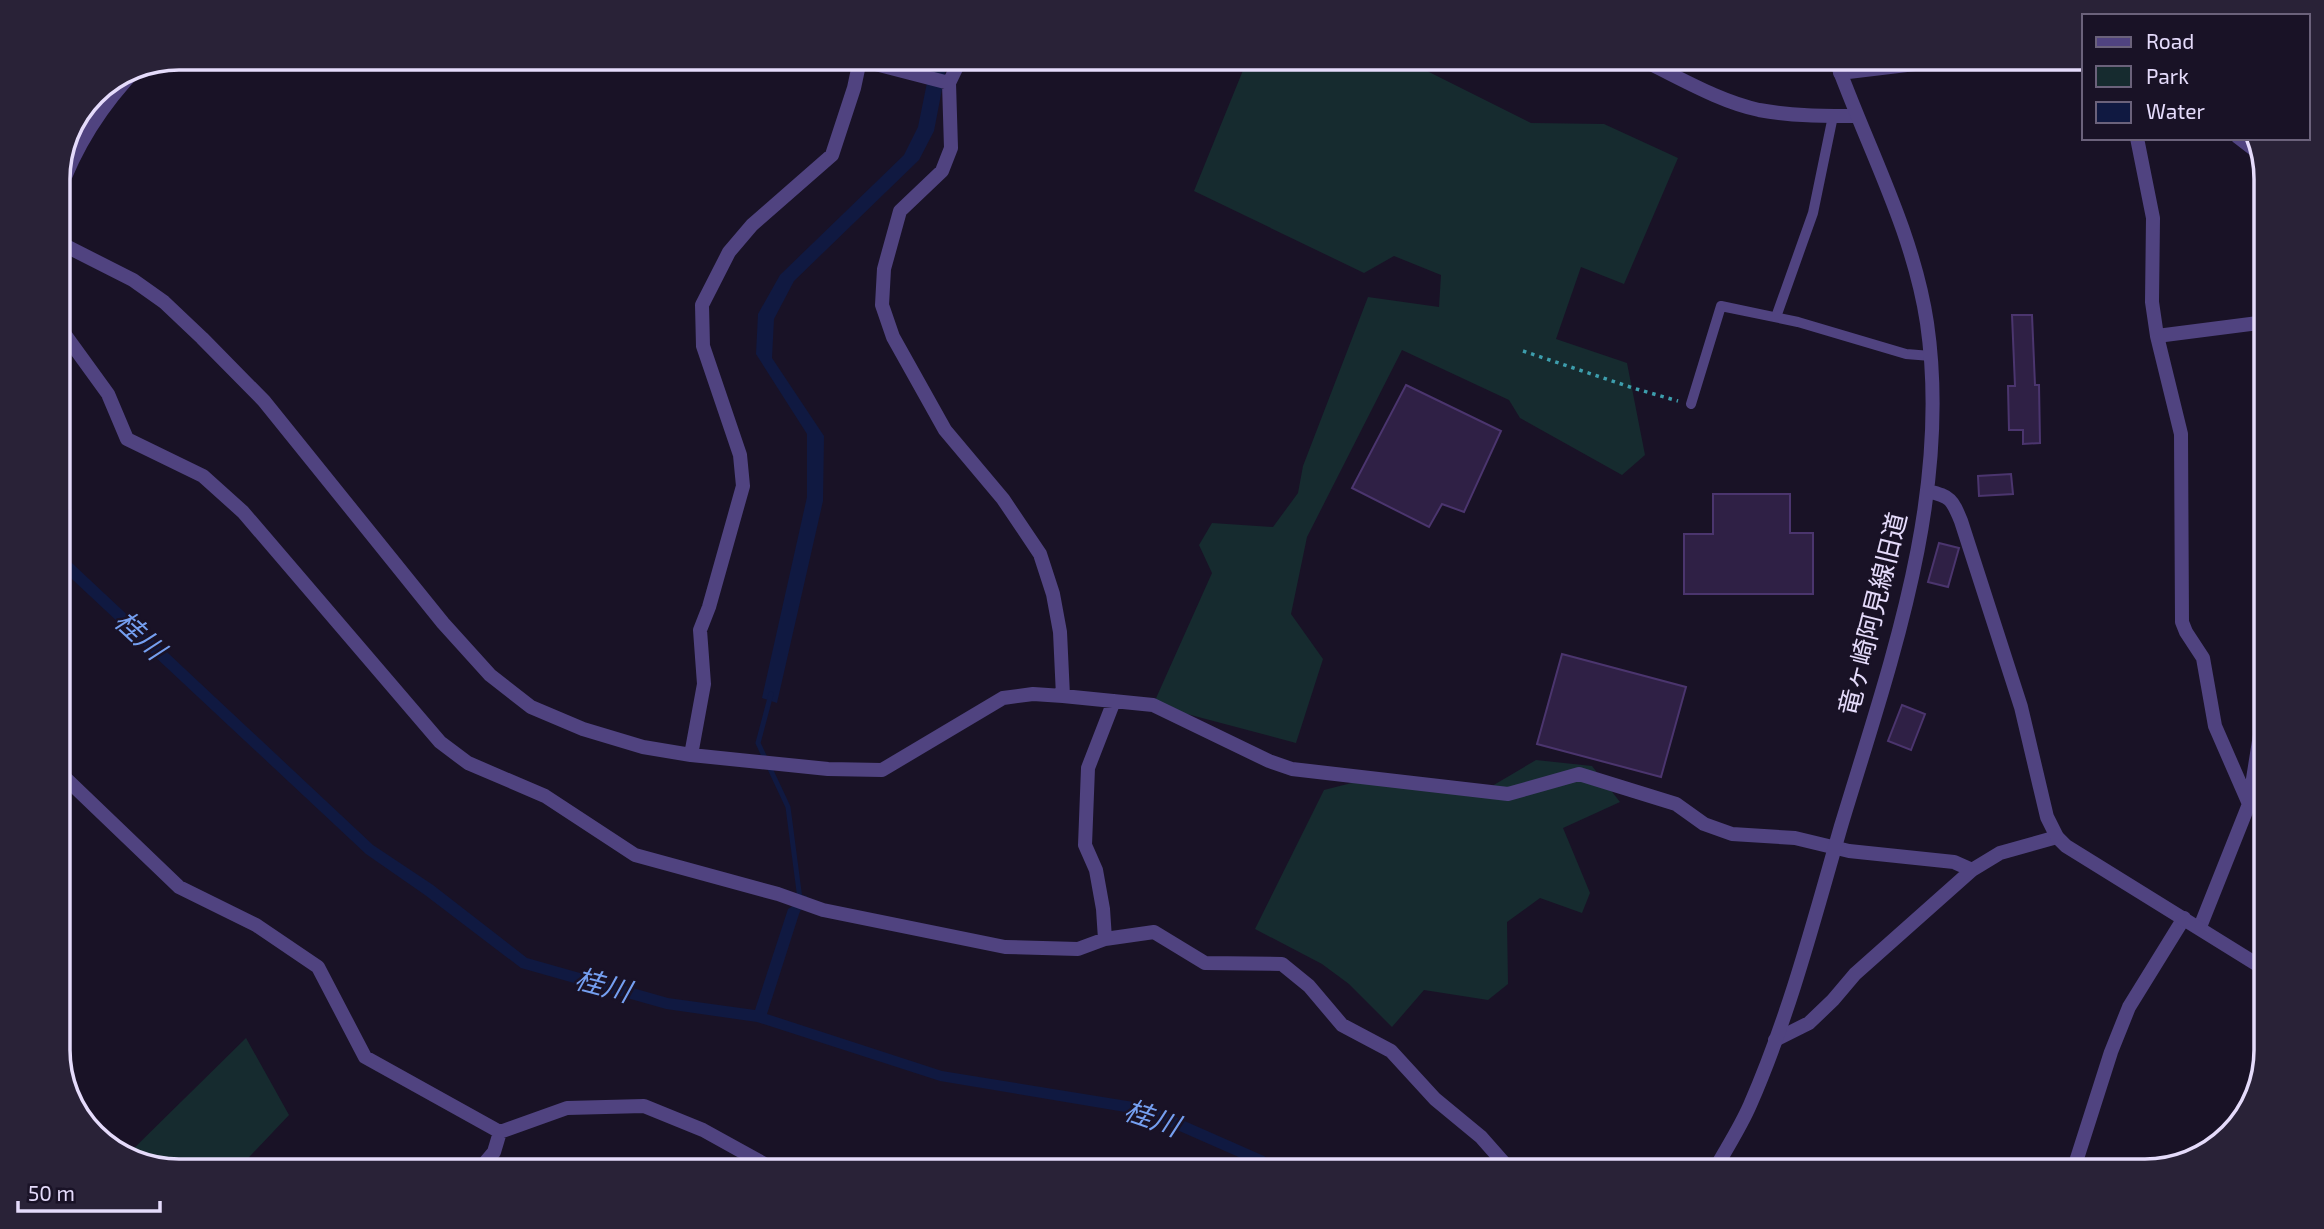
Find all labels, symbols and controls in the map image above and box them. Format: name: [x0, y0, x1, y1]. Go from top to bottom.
legend: [2082, 14, 2310, 140]
text: Road: [2146, 28, 2194, 53]
text: Park: [2146, 63, 2189, 88]
text: Water: [2146, 98, 2205, 123]
street label: 竜ヶ崎阿見線旧道: [1831, 509, 1912, 718]
water label: 桂川: [109, 603, 175, 668]
water label: 桂川: [572, 960, 638, 1008]
water label: 桂川: [1120, 1092, 1187, 1143]
scale bar: [18, 1170, 159, 1214]
text: 50 m: [28, 1180, 75, 1205]

